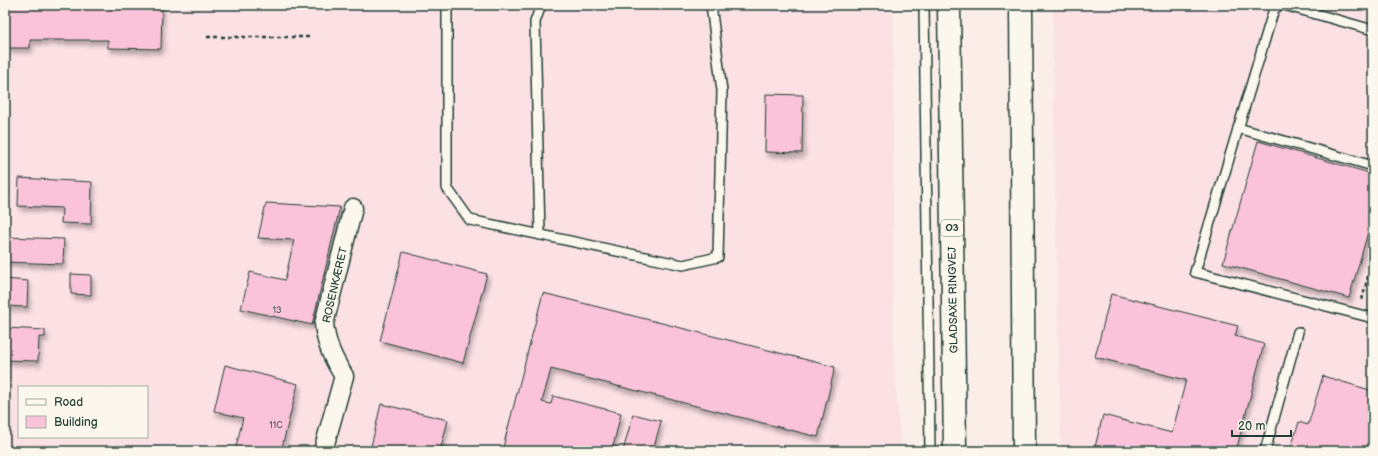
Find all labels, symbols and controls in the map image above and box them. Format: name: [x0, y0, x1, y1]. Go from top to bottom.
road number: O3: [941, 220, 963, 236]
street label: ROSENKÆRET: [320, 245, 350, 324]
street label: GLADSAXE RINGVEJ: [946, 246, 960, 354]
house number: 13: [272, 305, 282, 316]
legend: [18, 386, 148, 438]
text: Road: [54, 395, 83, 410]
scale bar: [1232, 412, 1291, 438]
text: Building: [54, 415, 98, 430]
text: 20 m: [1238, 419, 1265, 434]
house number: 11C: [269, 420, 283, 431]

